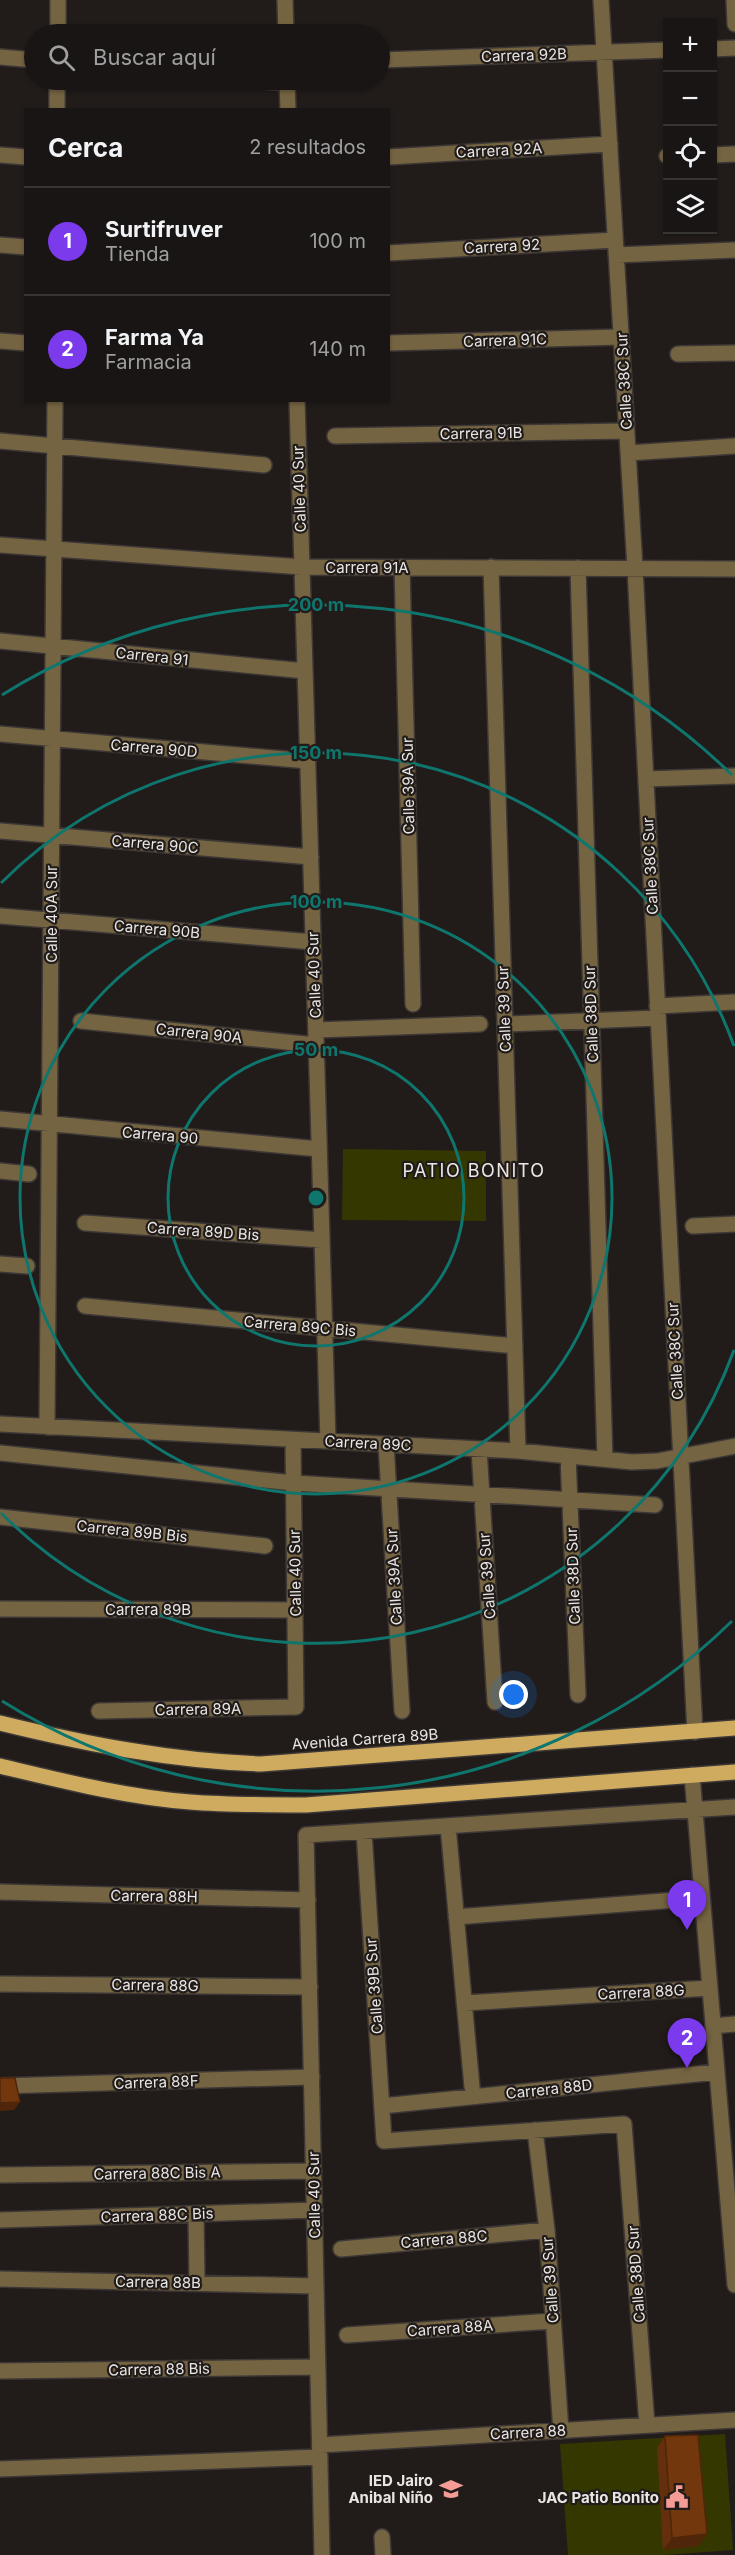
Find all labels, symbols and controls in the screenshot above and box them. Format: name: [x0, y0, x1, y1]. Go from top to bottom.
map controls: [663, 18, 717, 234]
button: +: [663, 18, 717, 72]
search box: [24, 24, 390, 90]
icon: search: [45, 41, 78, 74]
text: Buscar aquí: [93, 44, 216, 70]
street label: Carrera 92B: [481, 44, 567, 66]
button: −: [663, 72, 717, 126]
button: locate: [663, 126, 717, 180]
text: Cerca: [48, 132, 123, 163]
text: 2 resultados: [249, 135, 366, 159]
street label: Carrera 92A: [455, 138, 543, 162]
button: layers: [663, 180, 717, 234]
text: Surtifruver: [105, 216, 223, 242]
text: 1: [63, 229, 72, 253]
text: 100 m: [309, 229, 366, 253]
street label: Carrera 92: [463, 235, 541, 257]
text: Tienda: [105, 242, 170, 266]
text: Farma Ya: [105, 324, 204, 350]
street label: Carrera 91C: [463, 329, 547, 351]
street label: Calle 38C Sur: [612, 331, 636, 430]
text: 2: [61, 337, 74, 361]
text: 140 m: [309, 337, 366, 361]
text: Farmacia: [105, 350, 192, 374]
street label: Carrera 91B: [439, 423, 523, 443]
street label: Calle 40 Sur: [288, 445, 310, 533]
street label: Carrera 91A: [325, 558, 409, 577]
text: 200 m: [288, 594, 344, 615]
street label: Carrera 91: [115, 643, 189, 669]
street label: Carrera 90D: [110, 735, 198, 761]
street label: Calle 39A Sur: [398, 737, 418, 835]
text: 150 m: [290, 742, 342, 763]
street label: Calle 38C Sur: [638, 816, 662, 915]
street label: Carrera 90C: [111, 831, 199, 857]
street label: Calle 40A Sur: [42, 865, 61, 963]
text: 100 m: [290, 891, 342, 912]
street label: Carrera 90B: [113, 916, 201, 942]
street label: Calle 40 Sur: [303, 931, 325, 1019]
street label: Calle 39 Sur: [493, 965, 515, 1053]
street label: Calle 38D Sur: [580, 965, 602, 1063]
street label: Carrera 90A: [155, 1019, 243, 1047]
text: 50 m: [294, 1039, 338, 1060]
street label: Carrera 90: [121, 1122, 199, 1148]
district label: PATIO BONITO: [402, 1160, 546, 1181]
centre of rings: [306, 1188, 326, 1208]
street label: Carrera 89D Bis: [146, 1218, 260, 1244]
street label: Calle 38C Sur: [663, 1301, 687, 1400]
street label: Carrera 89C Bis: [243, 1312, 357, 1340]
street label: Carrera 89C: [324, 1431, 412, 1455]
street label: Carrera 89B Bis: [75, 1516, 189, 1546]
street label: Calle 38D Sur: [562, 1527, 584, 1625]
street label: Calle 39A Sur: [382, 1528, 406, 1626]
street label: Calle 40 Sur: [285, 1529, 305, 1617]
street label: Calle 39 Sur: [474, 1532, 499, 1620]
street label: Carrera 89B: [105, 1600, 191, 1619]
your location: [499, 1680, 528, 1709]
street label: Carrera 89A: [155, 1699, 241, 1719]
street label: Avenida Carrera 89B: [291, 1724, 439, 1754]
pin: 1: [668, 1880, 706, 1930]
street label: Carrera 88H: [110, 1886, 198, 1906]
street label: Calle 39B Sur: [361, 1937, 387, 2035]
street label: Carrera 88G: [111, 1975, 199, 1995]
street label: Carrera 88G: [597, 1980, 685, 2004]
pin: 2: [668, 2018, 706, 2068]
street label: Carrera 88F: [113, 2071, 199, 2093]
street label: Carrera 88D: [505, 2075, 593, 2103]
street label: Calle 40 Sur: [304, 2151, 324, 2239]
street label: Carrera 88C Bis A: [93, 2162, 221, 2184]
street label: Carrera 88C Bis: [100, 2204, 214, 2226]
street label: Calle 38D Sur: [623, 2224, 649, 2323]
street label: Carrera 88C: [400, 2226, 488, 2252]
street label: Calle 39 Sur: [537, 2236, 562, 2324]
street label: Carrera 88B: [115, 2272, 201, 2292]
street label: Carrera 88A: [406, 2316, 494, 2340]
street label: Carrera 88 Bis: [108, 2359, 210, 2379]
street label: Carrera 88: [489, 2421, 567, 2443]
place label: IED Jairo Anibal Niño: [348, 2471, 433, 2507]
school or university icon: IED Jairo Anibal Niño: [438, 2476, 464, 2502]
public building icon: JAC Patio Bonito: [664, 2484, 690, 2510]
place label: JAC Patio Bonito: [538, 2488, 659, 2507]

